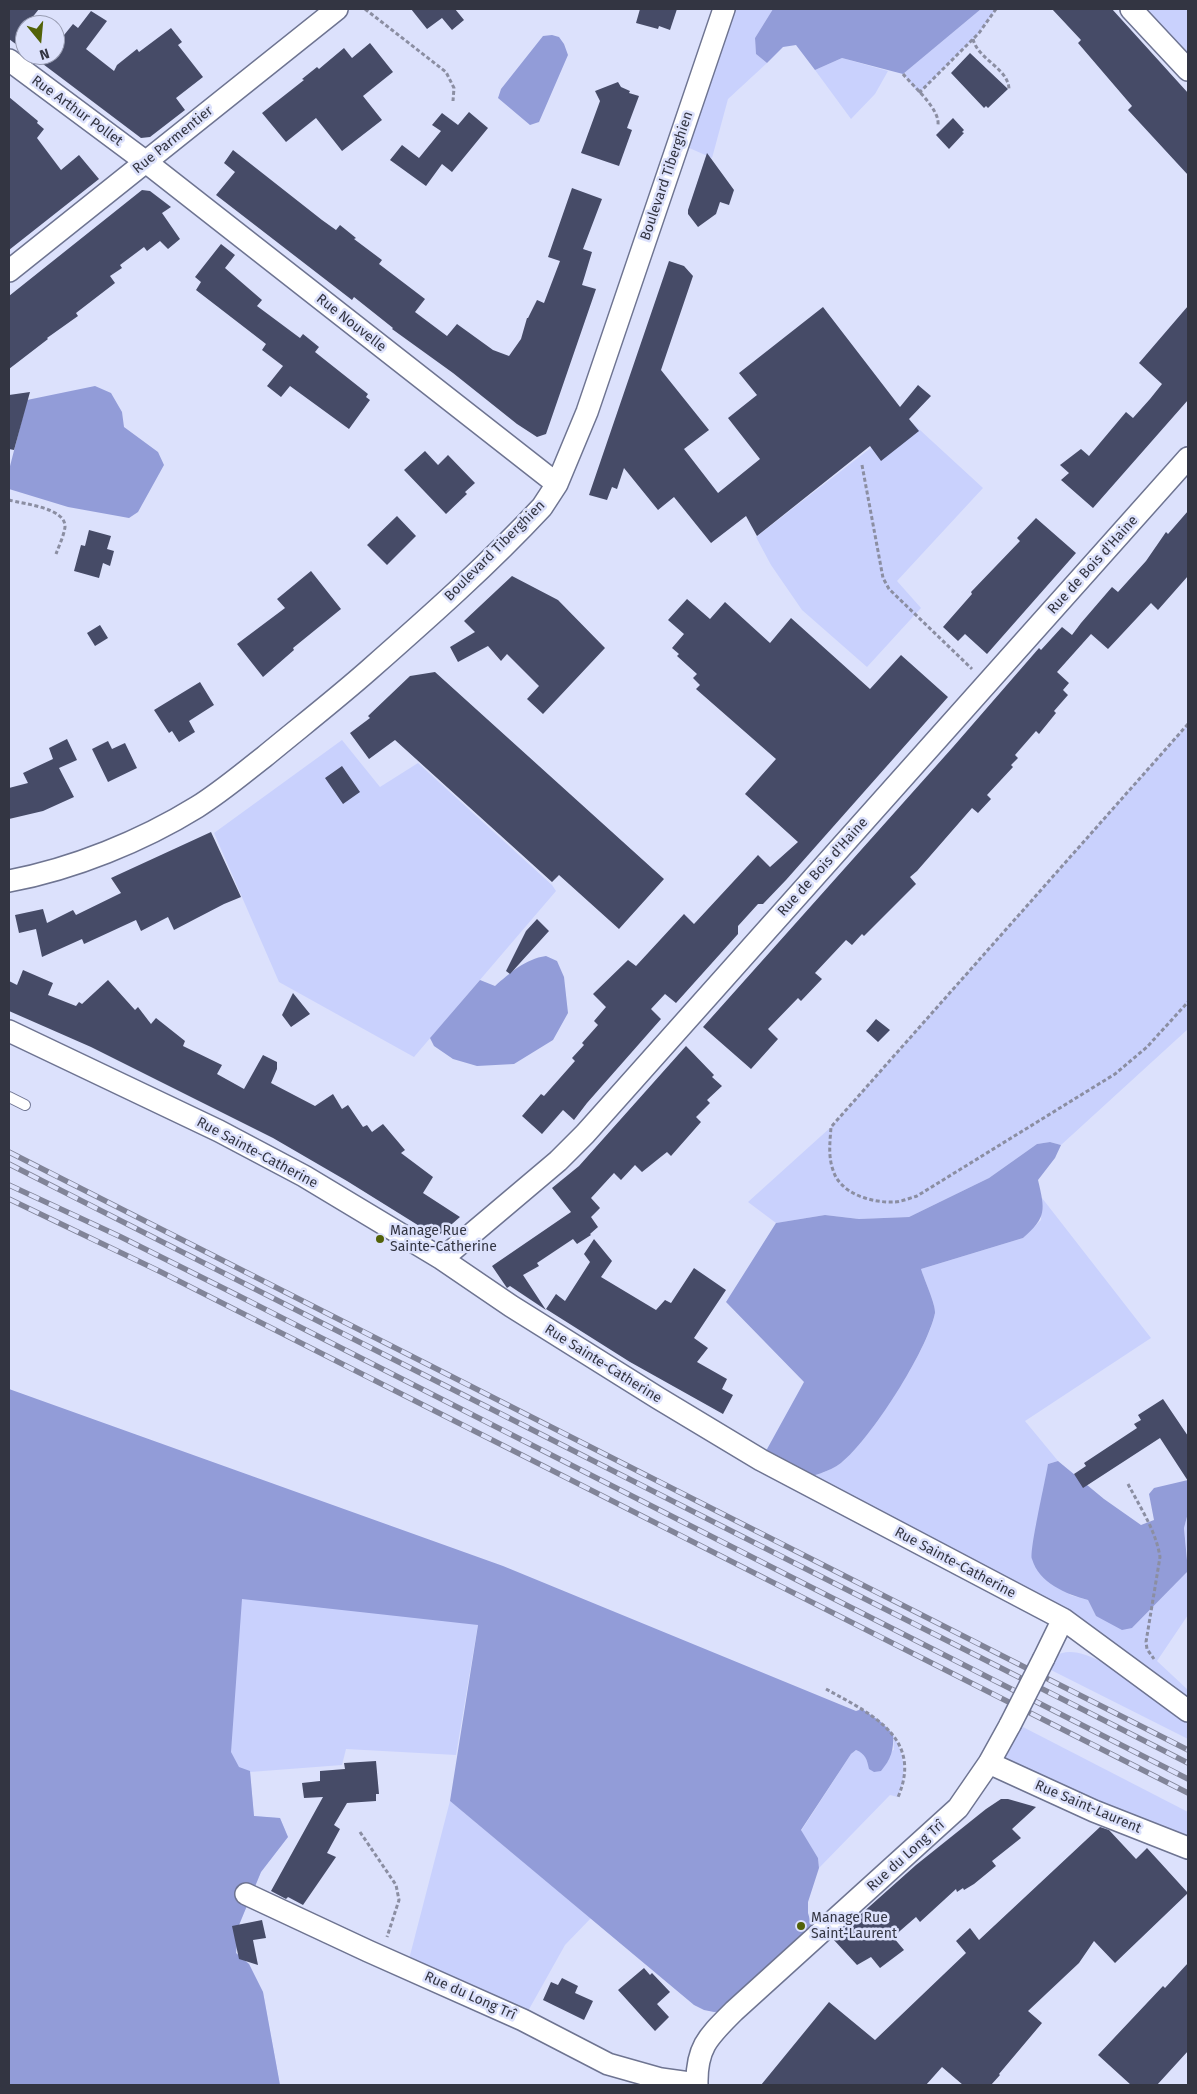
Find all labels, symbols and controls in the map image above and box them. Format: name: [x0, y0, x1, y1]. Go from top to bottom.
north arrow: [15, 15, 65, 65]
text: N: [37, 44, 51, 63]
street label: Rue Arthur Pollet: [28, 72, 126, 150]
street label: Rue Parmentier: [130, 103, 216, 177]
street label: Boulevard Tiberghien: [637, 109, 697, 243]
street label: Rue Nouvelle: [313, 291, 389, 355]
street label: Boulevard Tiberghien: [441, 497, 549, 605]
street label: Rue de Bois d'Haine: [1044, 512, 1142, 618]
street label: Rue de Bois d'Haine: [774, 814, 872, 920]
street label: Rue Sainte-Catherine: [194, 1114, 320, 1192]
place label: Manage Rue Sainte-Catherine: [390, 1223, 497, 1256]
marker: Manage Rue Sainte-Catherine: [374, 1233, 386, 1245]
street label: Rue Sainte-Catherine: [541, 1321, 665, 1407]
street label: Rue Sainte-Catherine: [892, 1524, 1018, 1602]
street label: Rue Saint-Laurent: [1032, 1777, 1144, 1837]
street label: Rue du Long Trî: [864, 1817, 948, 1895]
place label: Manage Rue Saint-Laurent: [811, 1910, 897, 1942]
marker: Manage Rue Saint-Laurent: [795, 1920, 807, 1932]
street label: Rue du Long Trî: [422, 1968, 518, 2024]

